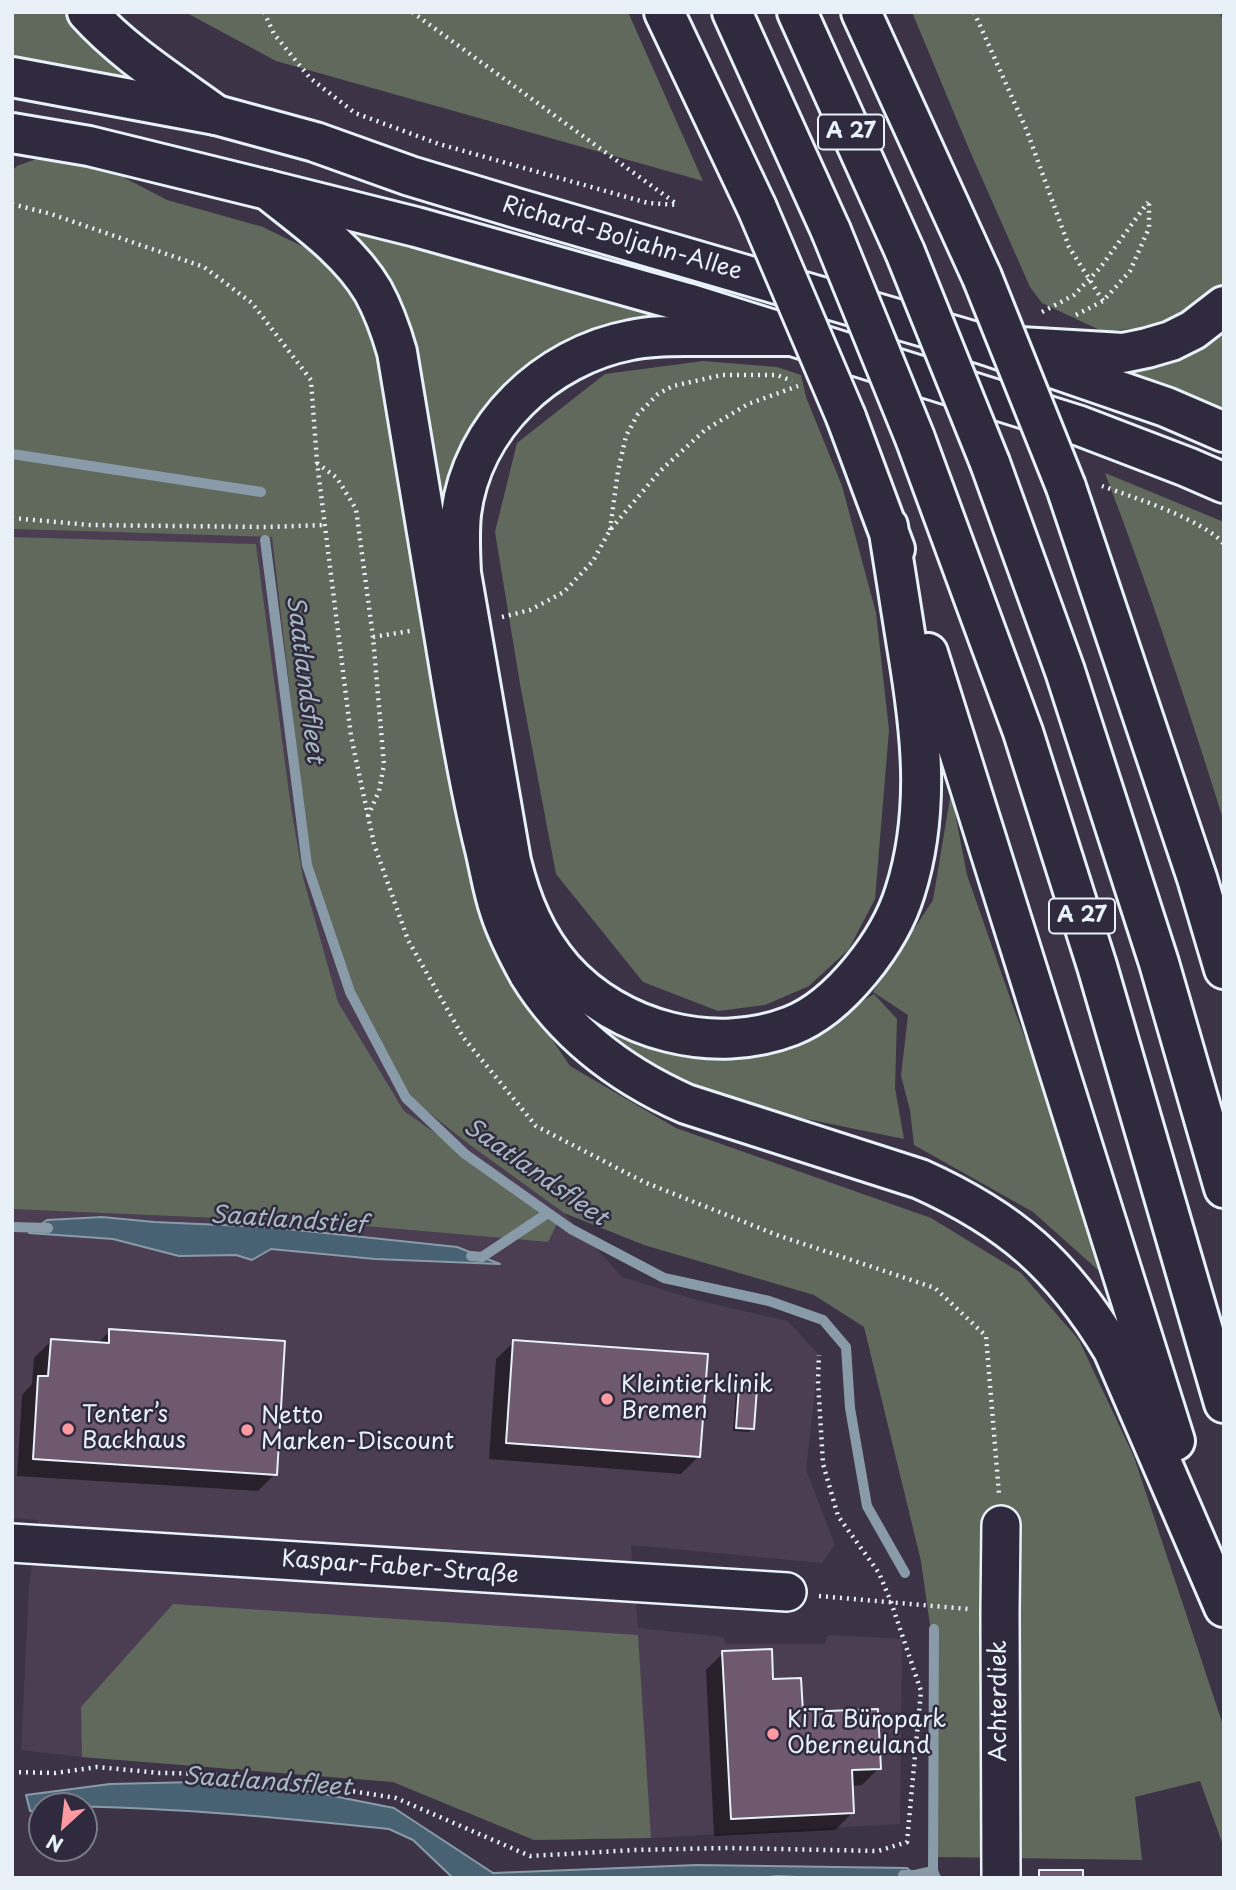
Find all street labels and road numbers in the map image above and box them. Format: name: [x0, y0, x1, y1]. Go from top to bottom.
road number: A 27: [818, 114, 884, 150]
street label: Richard-Boljahn-Allee: [499, 192, 745, 286]
road number: A 27: [1049, 898, 1115, 934]
street label: Kaspar-Faber-Straße: [280, 1546, 520, 1590]
street label: Achterdiek: [986, 1640, 1014, 1762]

